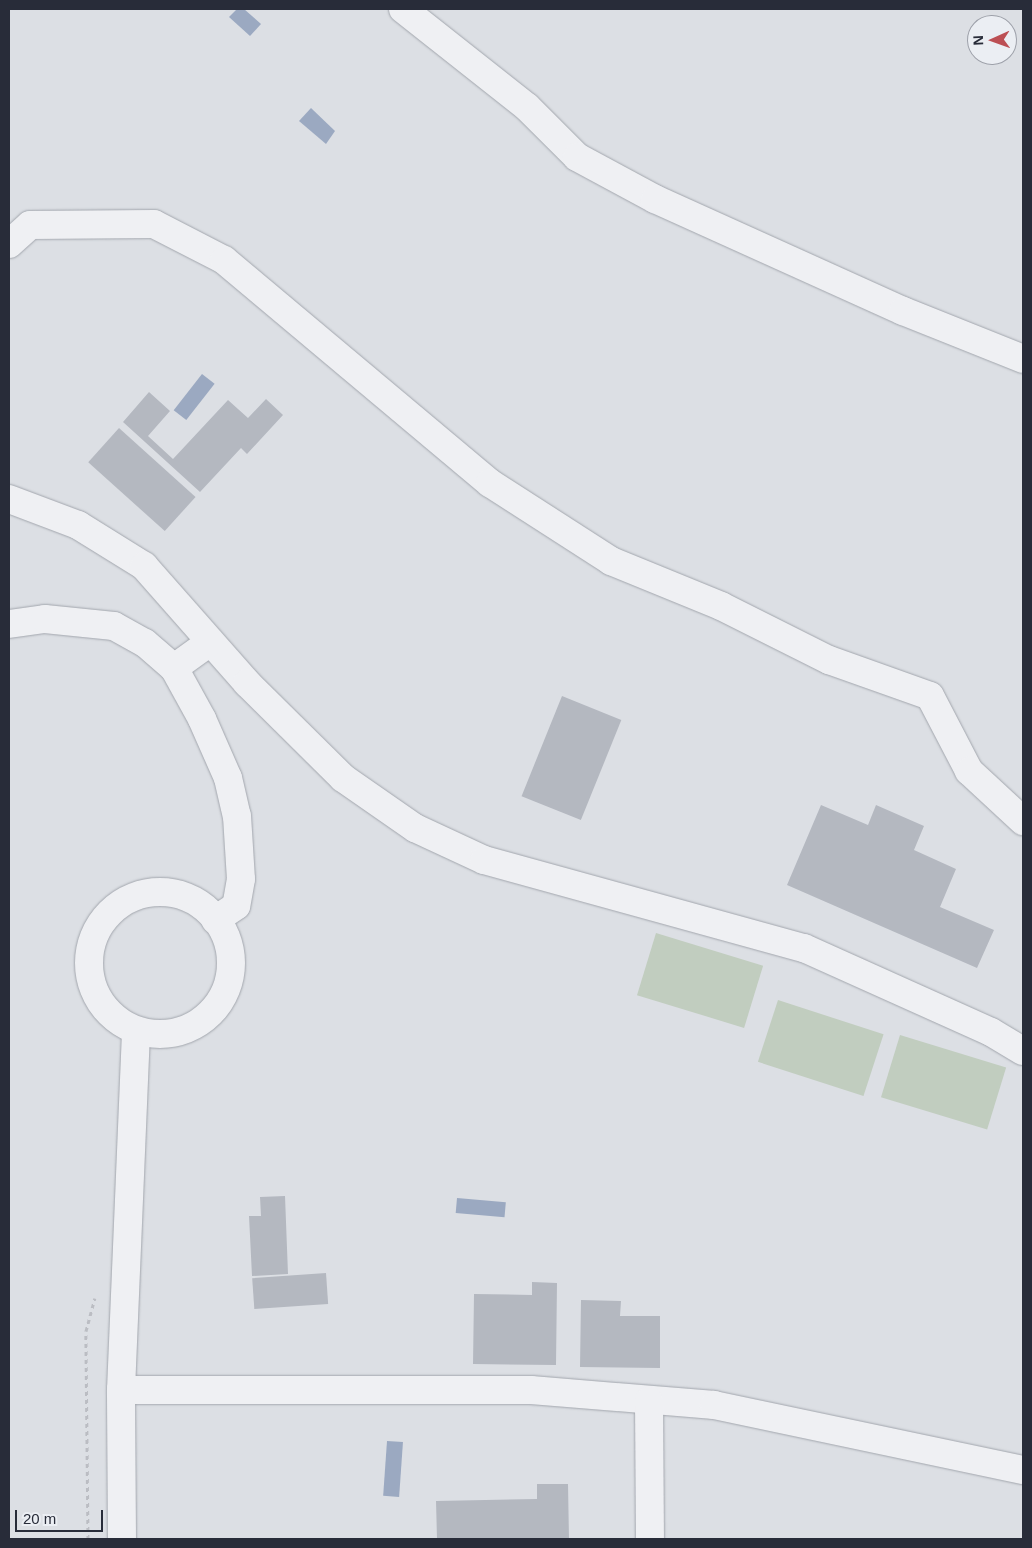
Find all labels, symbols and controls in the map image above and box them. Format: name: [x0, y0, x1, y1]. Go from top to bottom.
north arrow: [967, 15, 1017, 65]
text: N: [970, 35, 986, 46]
scale bar: [18, 1500, 105, 1532]
text: 20 m: [23, 1510, 56, 1527]

